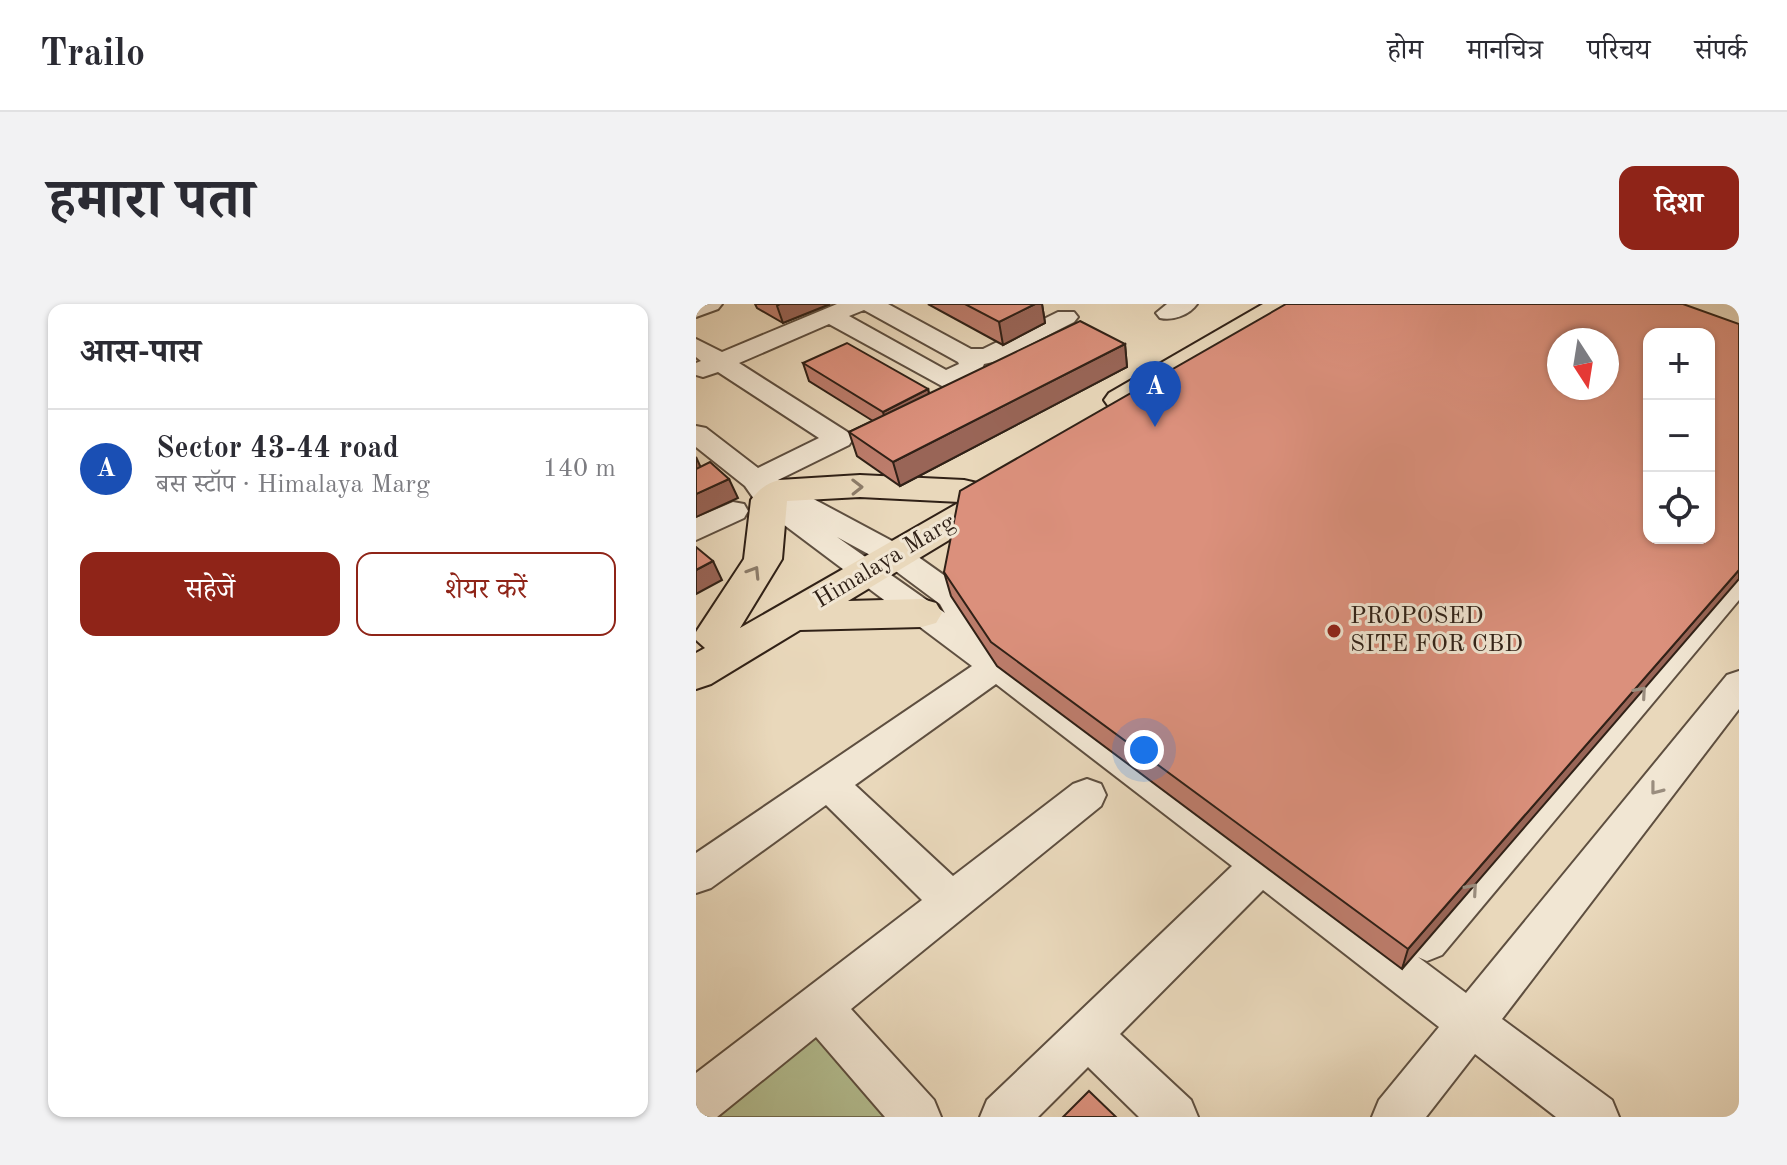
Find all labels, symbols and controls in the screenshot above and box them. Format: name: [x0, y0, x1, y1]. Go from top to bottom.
text: Trailo: [40, 36, 145, 74]
text: होम: [1387, 38, 1423, 66]
text: मानचित्र: [1467, 38, 1543, 66]
text: परिचय: [1587, 38, 1650, 66]
text: संपर्क: [1694, 38, 1747, 66]
button: दिशा: [1619, 166, 1739, 250]
text: हमारा पता: [48, 174, 254, 230]
north arrow: [1547, 328, 1619, 400]
map controls: [1643, 328, 1715, 544]
button: +: [1643, 328, 1715, 400]
text: आस-पास: [80, 336, 201, 370]
pin: A: [1129, 361, 1181, 427]
button: −: [1643, 400, 1715, 472]
text: Sector 43-44 road: [156, 434, 399, 464]
text: A: [96, 456, 116, 482]
text: 140 m: [543, 456, 616, 482]
text: बस स्टॉप · Himalaya Marg: [156, 472, 430, 498]
button: locate: [1643, 472, 1715, 544]
one-way arrow: [851, 479, 864, 496]
street label: Himalaya Marg: [810, 511, 960, 613]
button: सहेजें: [80, 552, 340, 636]
button: शेयर करें: [356, 552, 616, 636]
one-way arrow: [745, 567, 760, 581]
place label: PROPOSED SITE FOR CBD: [1350, 605, 1523, 657]
marker: PROPOSED SITE FOR CBD: [1325, 622, 1343, 640]
one-way arrow: [1632, 687, 1646, 702]
your location: [1124, 730, 1164, 770]
one-way arrow: [1652, 780, 1666, 795]
one-way arrow: [1462, 884, 1476, 898]

